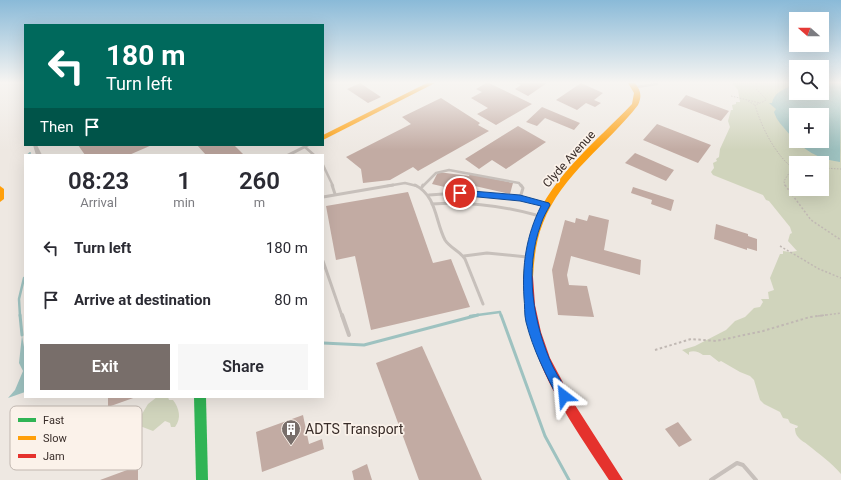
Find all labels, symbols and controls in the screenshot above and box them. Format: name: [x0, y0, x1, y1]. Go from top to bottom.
north arrow: [789, 12, 829, 52]
map controls: [789, 12, 829, 196]
text: 180 m: [106, 39, 185, 72]
icon: left: [40, 40, 92, 92]
button: search: [789, 60, 829, 100]
text: Turn left: [106, 73, 172, 94]
button: +: [789, 108, 829, 148]
icon: arrive: [81, 116, 103, 138]
text: Then: [40, 118, 73, 136]
street label: Clyde Avenue: [540, 128, 598, 190]
button: −: [789, 156, 829, 196]
text: 08:23: [68, 167, 129, 195]
text: 1: [177, 167, 191, 195]
text: 260: [239, 167, 280, 195]
pin: [443, 176, 477, 210]
icon: arrive: [449, 182, 471, 204]
text: Arrival: [80, 195, 117, 210]
text: min: [173, 195, 195, 210]
text: m: [254, 195, 265, 210]
icon: left: [40, 237, 62, 259]
text: Turn left: [74, 239, 131, 257]
text: 180 m: [266, 239, 308, 257]
icon: arrive: [40, 289, 62, 311]
text: Arrive at destination: [74, 291, 211, 309]
text: 80 m: [274, 291, 308, 309]
button: Exit: [40, 344, 170, 390]
button: Share: [178, 344, 308, 390]
position arrow: [543, 375, 585, 417]
legend: [10, 406, 142, 470]
text: Fast: [43, 414, 65, 427]
building icon: ADTS Transport: [280, 418, 302, 446]
place label: ADTS Transport: [305, 421, 404, 437]
text: Slow: [43, 432, 67, 445]
text: Jam: [43, 450, 65, 463]

